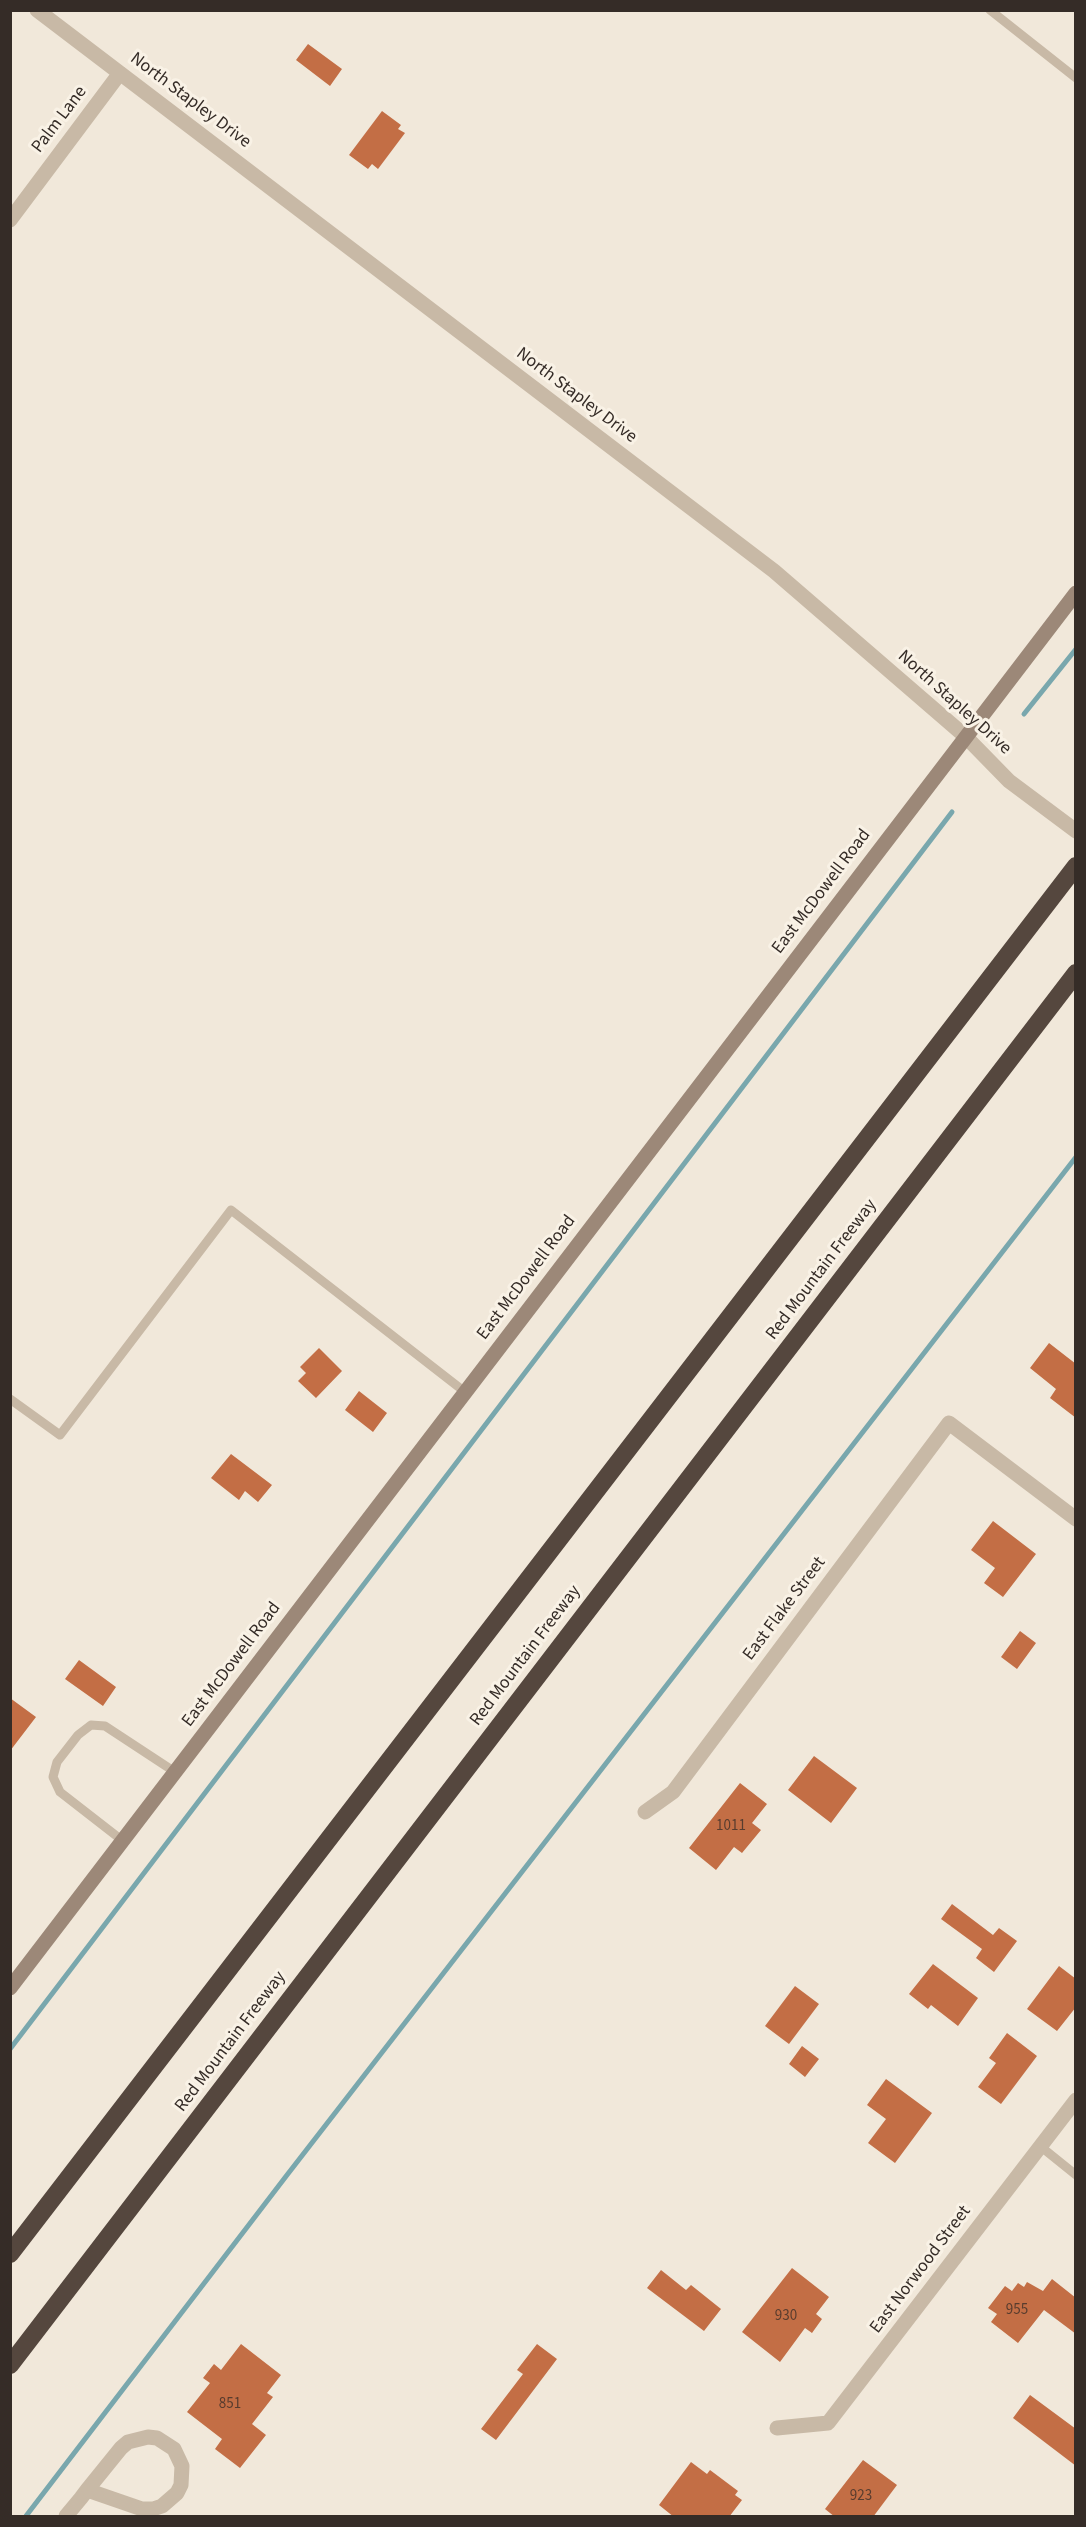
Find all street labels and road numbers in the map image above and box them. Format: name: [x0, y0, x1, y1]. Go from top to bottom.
street label: North Stapley Drive: [125, 49, 255, 153]
street label: Palm Lane: [28, 82, 92, 158]
street label: North Stapley Drive: [511, 344, 641, 448]
street label: North Stapley Drive: [893, 646, 1015, 760]
street label: East McDowell Road: [768, 825, 876, 959]
street label: Red Mountain Freeway: [762, 1195, 882, 1345]
street label: East McDowell Road: [473, 1211, 581, 1345]
street label: East Flake Street: [739, 1553, 831, 1665]
street label: Red Mountain Freeway: [466, 1581, 586, 1731]
street label: East McDowell Road: [178, 1598, 286, 1732]
street label: Red Mountain Freeway: [171, 1967, 291, 2117]
street label: East Norwood Street: [866, 2202, 976, 2338]

